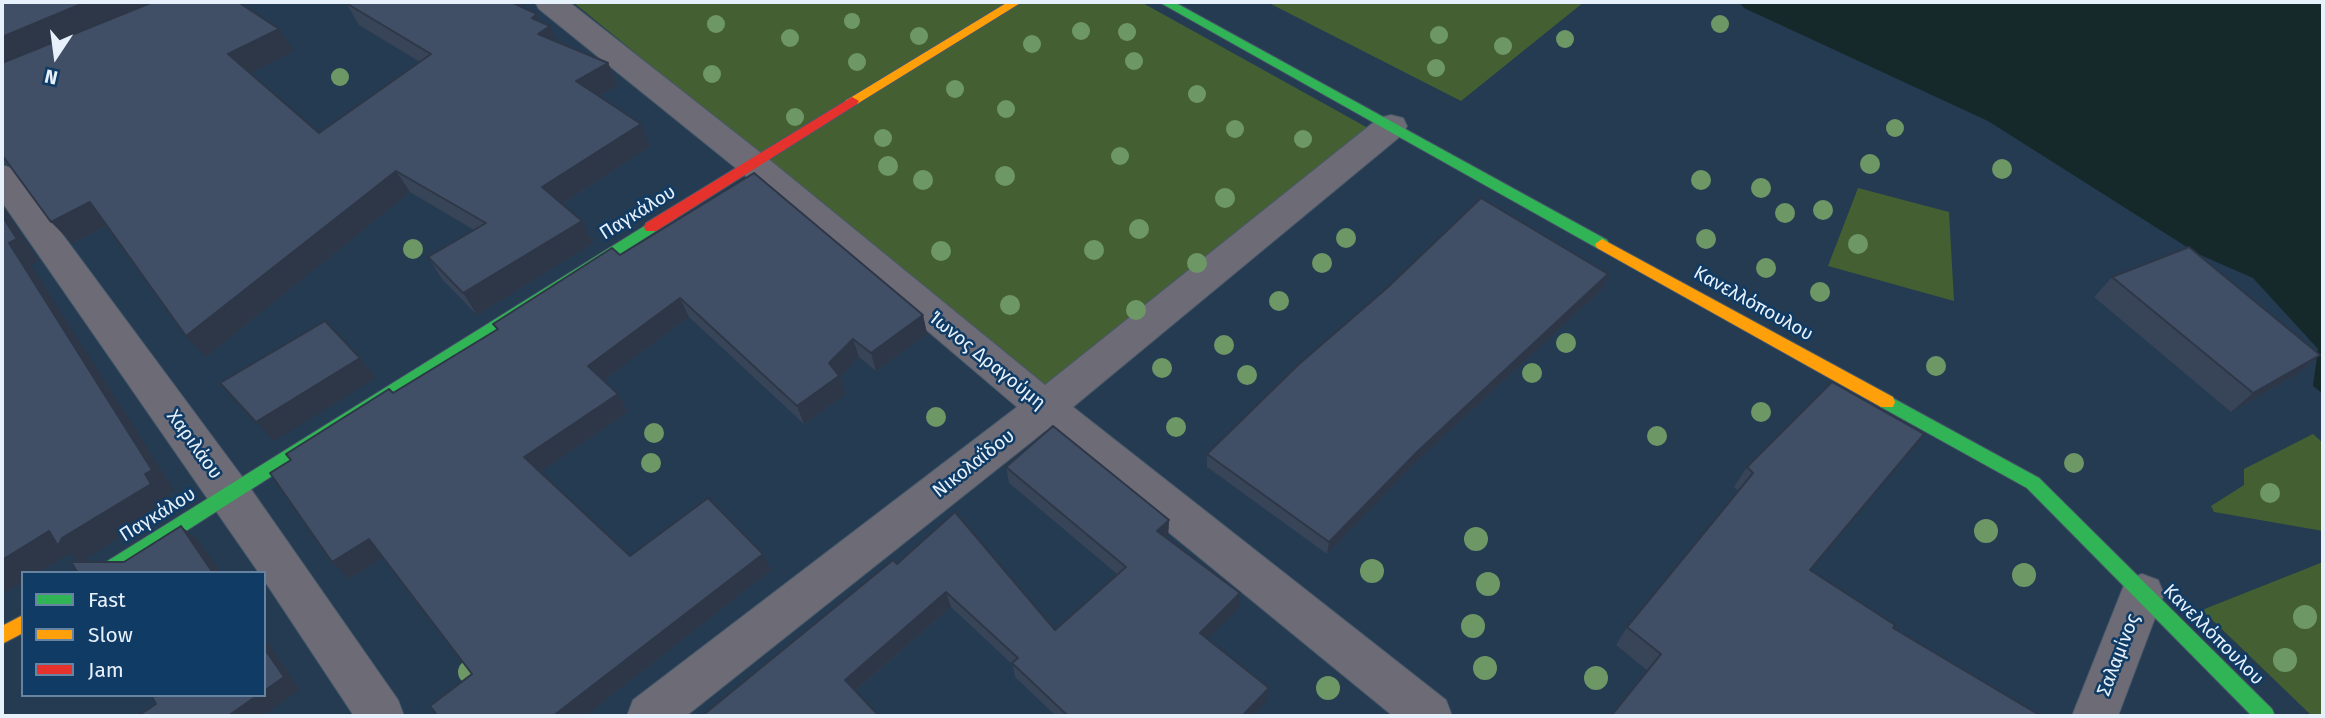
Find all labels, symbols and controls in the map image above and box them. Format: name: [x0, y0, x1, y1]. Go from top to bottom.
north arrow: [21, 21, 91, 91]
text: N: [42, 64, 60, 90]
street label: Παγκάλου: [596, 181, 680, 245]
street label: Κανελλόπουλου: [1689, 262, 1817, 346]
street label: Ίωνος Δραγούμη: [924, 307, 1050, 415]
street label: Χαριλάου: [161, 406, 227, 484]
street label: Νικολαΐδου: [928, 425, 1020, 503]
street label: Παγκάλου: [116, 483, 200, 547]
legend: [21, 571, 266, 697]
street label: Κανελλόπουλου: [2158, 580, 2268, 690]
text: Fast: [88, 587, 126, 613]
street label: Σαλαμίνος: [2093, 611, 2145, 699]
text: Slow: [88, 622, 133, 648]
text: Jam: [88, 657, 124, 683]

